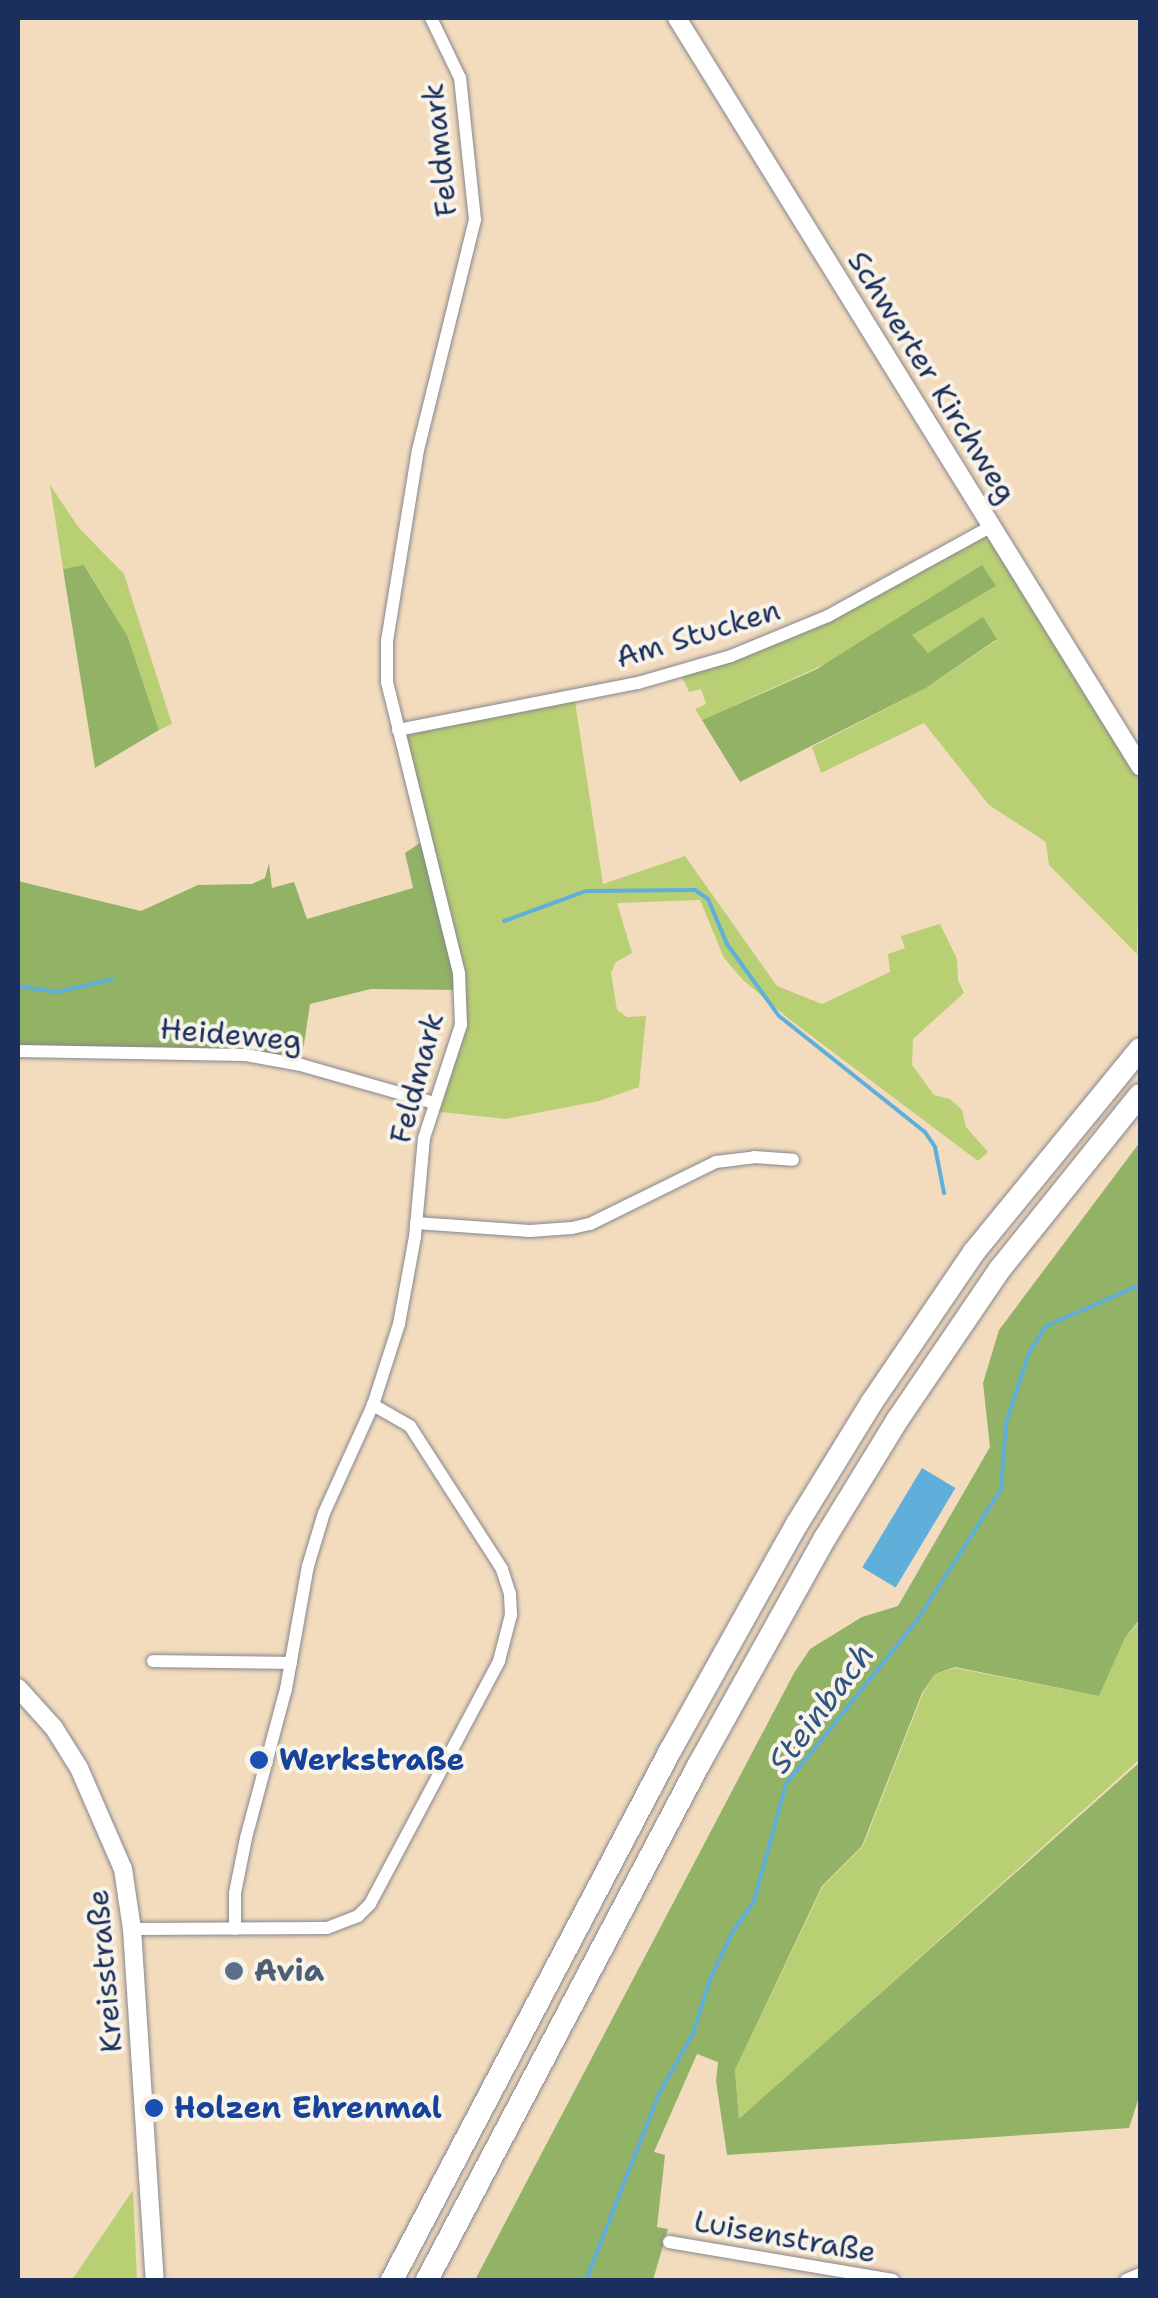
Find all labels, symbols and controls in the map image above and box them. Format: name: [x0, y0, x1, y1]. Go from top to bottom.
street label: Feldmark: [415, 82, 465, 218]
street label: Schwerter Kirchweg: [840, 245, 1024, 509]
street label: Am Stucken: [612, 592, 784, 676]
street label: Feldmark: [382, 1009, 452, 1147]
street label: Heideweg: [159, 1011, 303, 1059]
water label: Steinbach: [760, 1636, 882, 1780]
place label: Werkstraße: [279, 1742, 465, 1778]
marker: Werkstraße: [248, 1749, 270, 1771]
street label: Kreisstraße: [80, 1888, 130, 2054]
place label: Avia: [254, 1953, 324, 1989]
marker: Avia: [223, 1960, 245, 1982]
place label: Holzen Ehrenmal: [174, 2090, 442, 2126]
marker: Holzen Ehrenmal: [143, 2097, 165, 2119]
street label: Luisenstraße: [691, 2203, 879, 2271]

